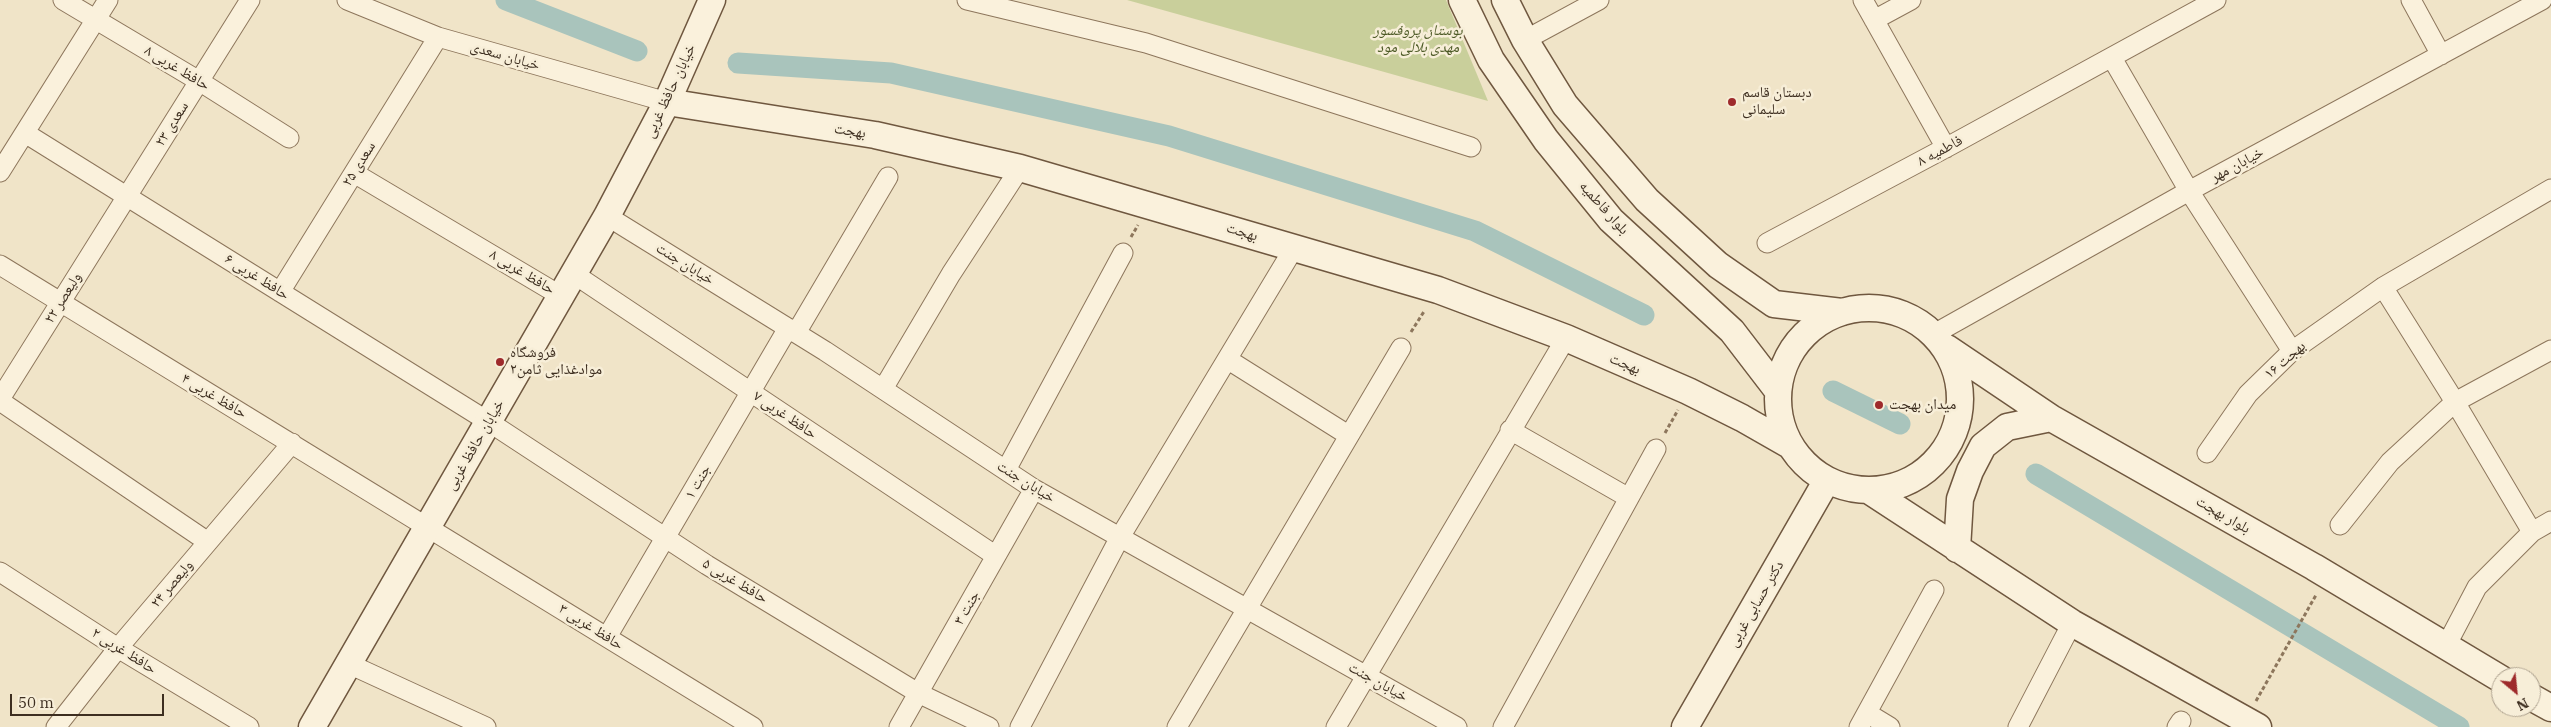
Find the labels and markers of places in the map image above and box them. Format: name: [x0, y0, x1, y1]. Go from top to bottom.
place label: دبستان قاسم سلیمانی: [1742, 84, 1812, 119]
marker: دبستان قاسم سلیمانی: [1726, 96, 1738, 108]
place label: فروشگاه موادغذایی ثامن۲: [510, 344, 602, 379]
marker: فروشگاه موادغذایی ثامن۲: [494, 356, 506, 368]
place label: میدان بهجت: [1889, 396, 1956, 414]
marker: میدان بهجت: [1873, 399, 1885, 411]

